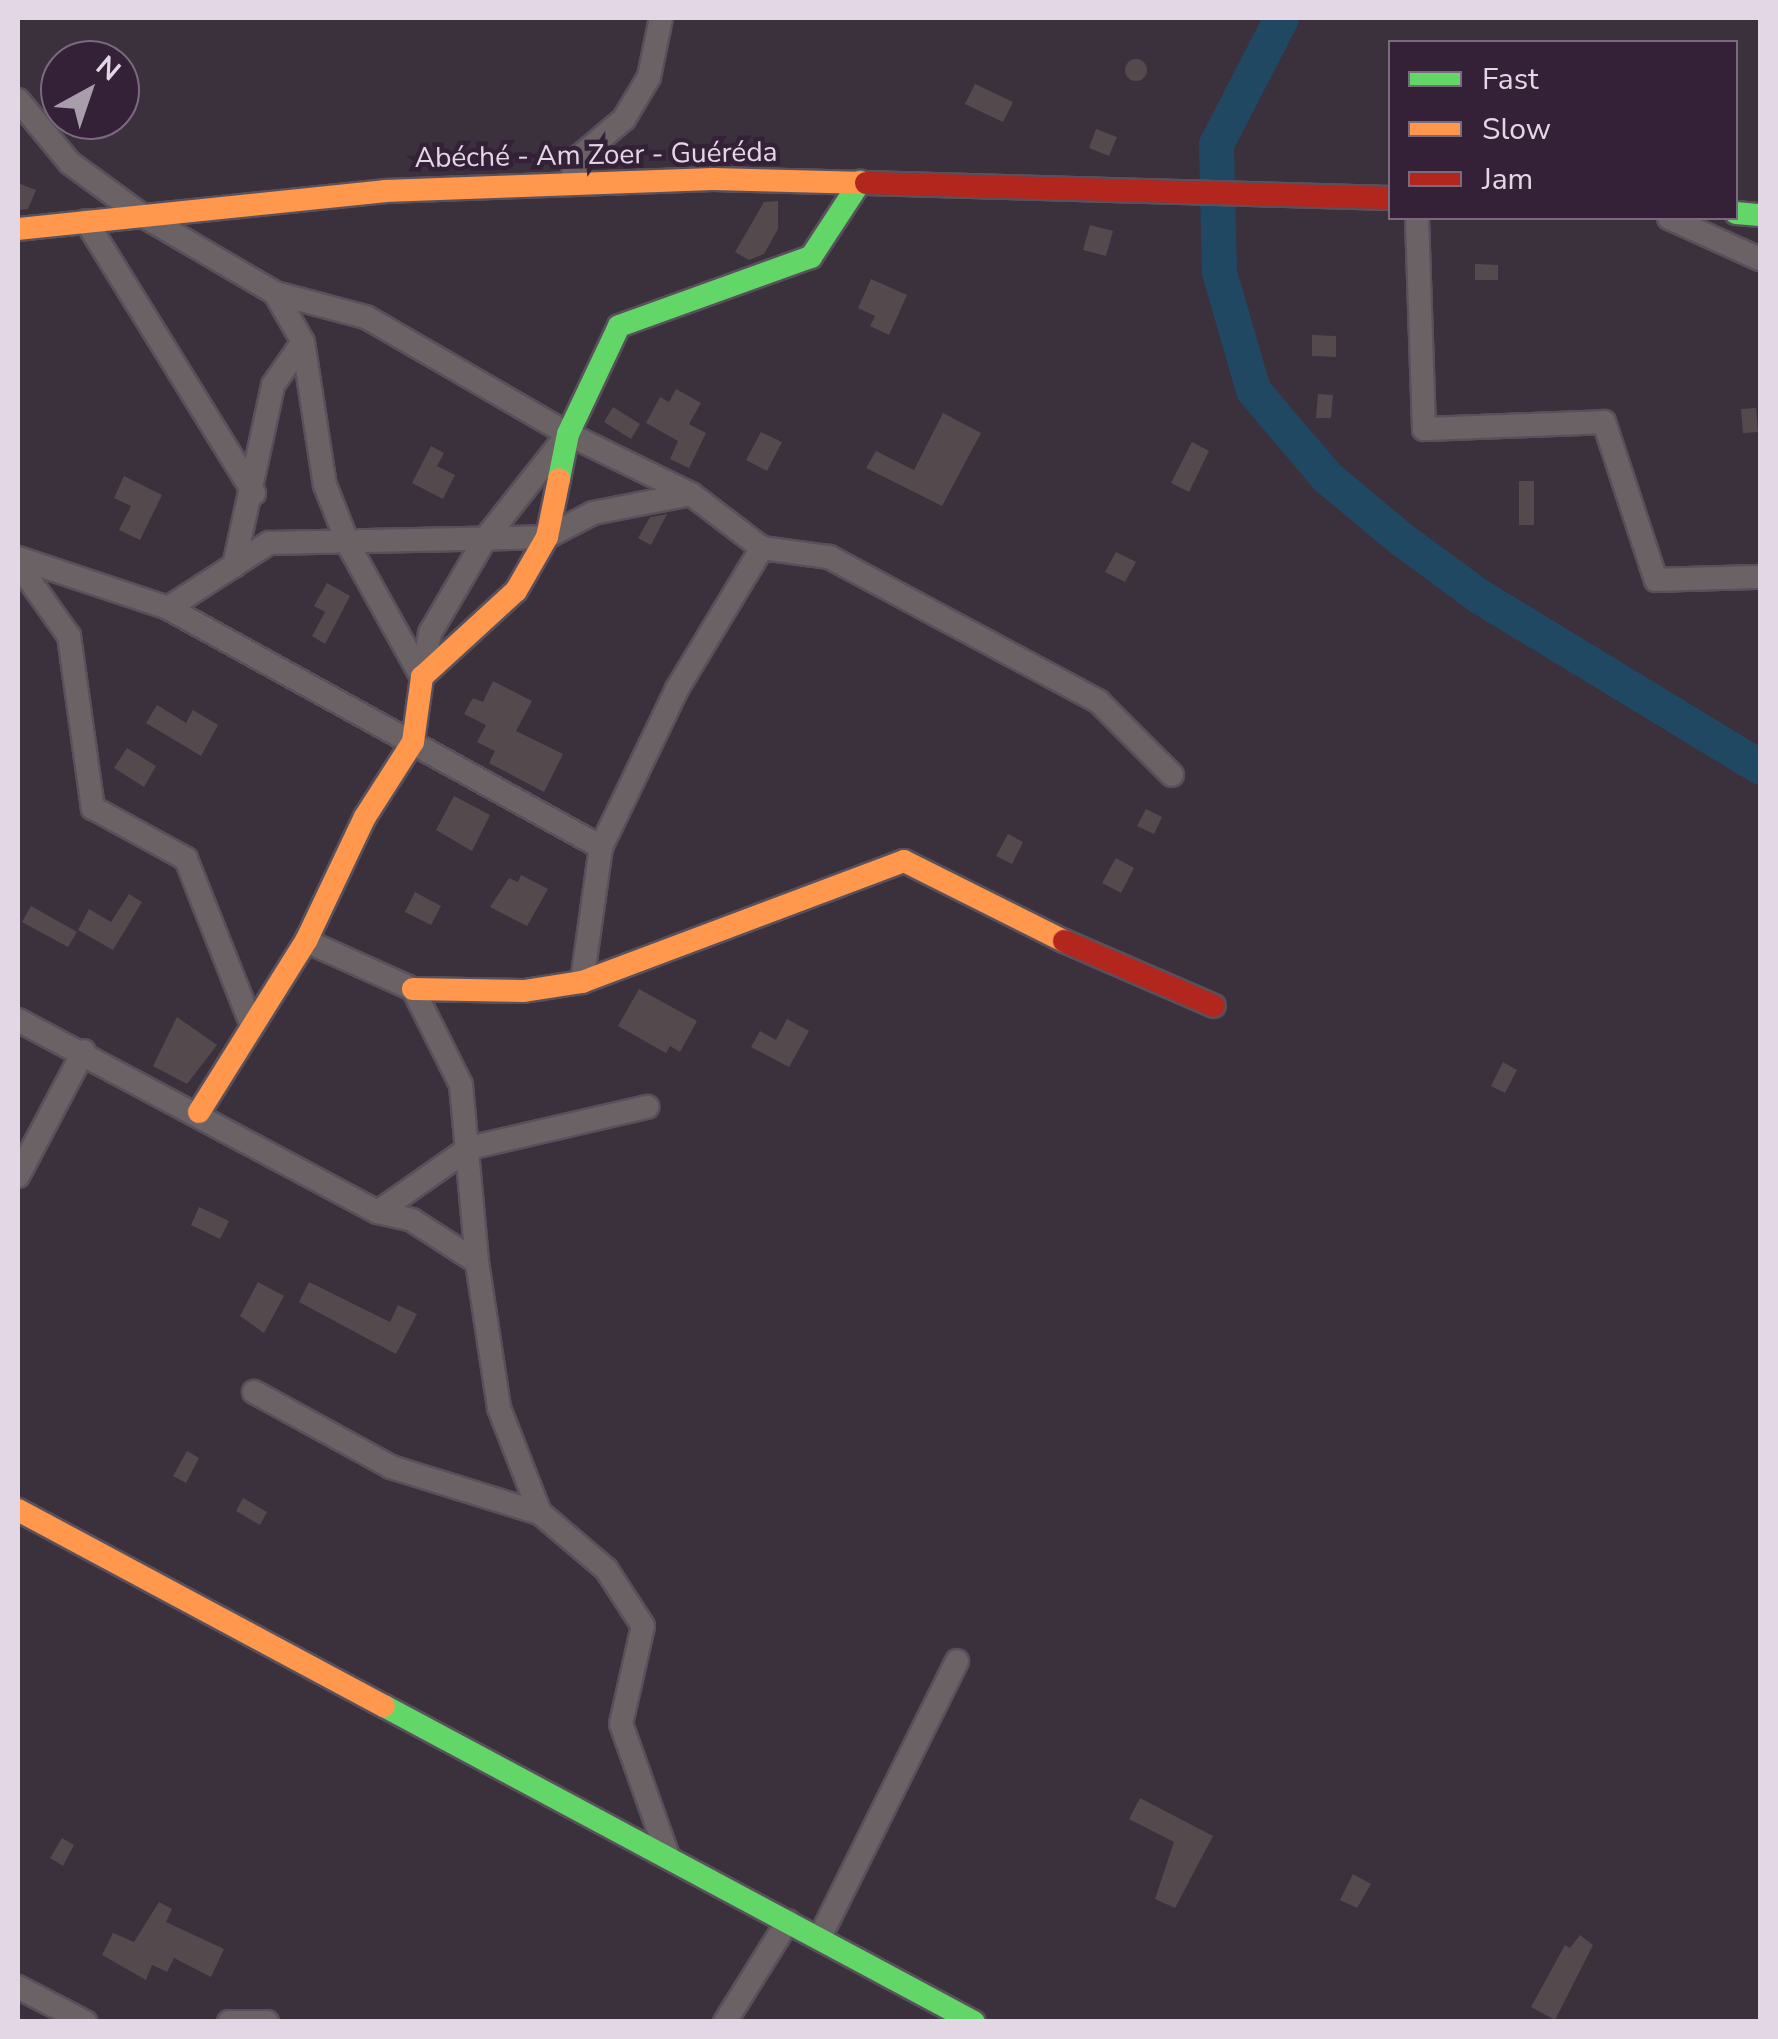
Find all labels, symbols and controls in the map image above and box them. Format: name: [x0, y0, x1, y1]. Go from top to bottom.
north arrow: [40, 40, 140, 140]
legend: [1388, 40, 1738, 220]
text: N: [88, 47, 128, 90]
text: Fast: [1482, 59, 1539, 100]
text: Slow: [1482, 109, 1551, 150]
street label: Abéché - Am Zoer - Guéréda: [414, 135, 778, 175]
text: Jam: [1482, 159, 1533, 200]

